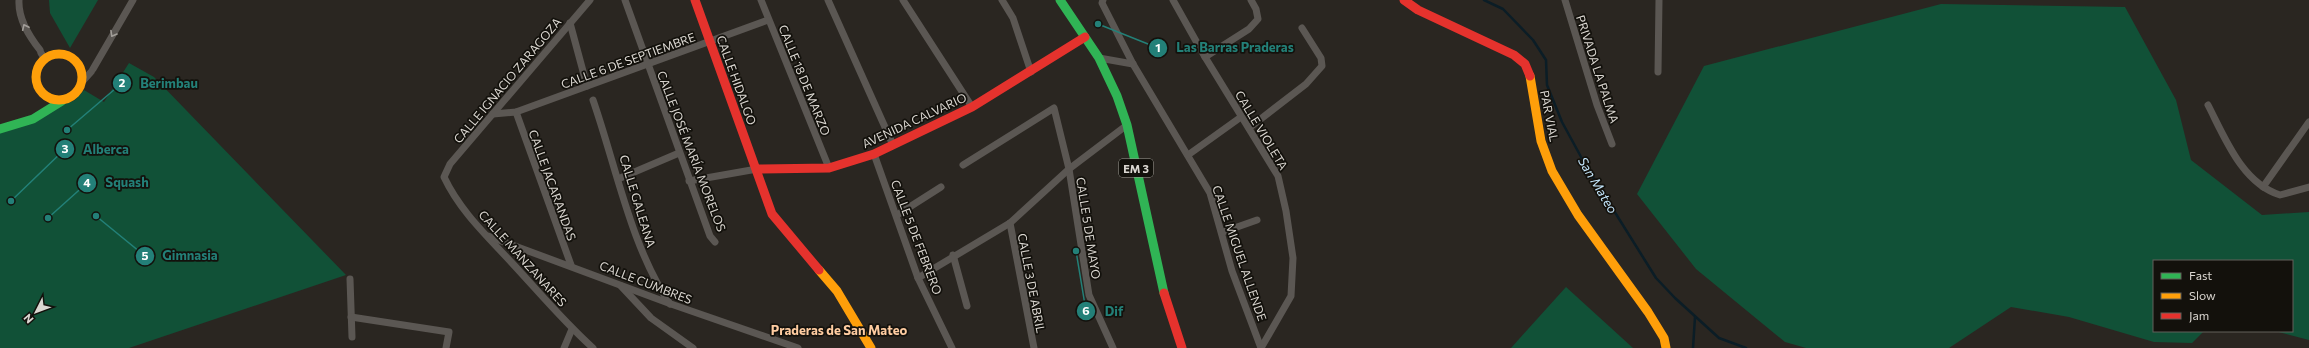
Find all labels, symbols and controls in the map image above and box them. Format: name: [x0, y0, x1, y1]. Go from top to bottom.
street label: PRIVADA LA PALMA: [1574, 13, 1622, 125]
street label: CALLE IGNACIO ZARAGOZA: [450, 14, 564, 146]
one-way arrow: [22, 23, 30, 31]
street label: CALLE 18 DE MARZO: [776, 23, 834, 138]
street label: CALLE 6 DE SEPTIEMBRE: [559, 29, 697, 91]
one-way arrow: [111, 30, 118, 37]
street label: CALLE HIDALGO: [714, 33, 760, 127]
callout: Las Barras Praderas: [1148, 35, 1301, 60]
text: Las Barras Praderas: [1176, 39, 1294, 55]
text: 1: [1155, 40, 1161, 54]
street label: CALLE JOSÉ MARÍA MORELOS: [654, 69, 729, 234]
callout: Berimbau: [112, 71, 206, 96]
text: 2: [119, 75, 126, 89]
text: Berimbau: [140, 75, 198, 91]
street label: CALLE VIOLETA: [1233, 88, 1291, 172]
street label: PAR VIAL: [1538, 89, 1562, 143]
street label: AVENIDA CALVARIO: [860, 90, 969, 150]
street label: CALLE JACARANDAS: [526, 128, 580, 243]
callout: Alberca: [55, 137, 137, 162]
text: 3: [62, 141, 69, 155]
text: Alberca: [83, 141, 129, 157]
street label: CALLE GALEANA: [617, 153, 659, 249]
water label: San Mateo: [1575, 154, 1621, 216]
road number: EM 3: [1119, 159, 1153, 177]
callout: Squash: [77, 170, 156, 195]
text: Squash: [105, 174, 149, 190]
text: 4: [83, 175, 91, 189]
street label: CALLE 5 DE MAYO: [1074, 176, 1104, 280]
street label: CALLE 5 DE FEBRERO: [889, 178, 945, 296]
street label: CALLE MIGUEL ALLENDE: [1210, 183, 1270, 323]
street label: CALLE MANZANARES: [476, 207, 570, 309]
street label: CALLE 3 DE ABRIL: [1015, 232, 1049, 334]
callout: Gimnasia: [135, 243, 226, 268]
text: Gimnasia: [162, 247, 218, 263]
text: 5: [142, 248, 149, 262]
street label: CALLE CUMBRES: [598, 258, 694, 306]
legend: [2153, 260, 2293, 332]
text: Fast: [2189, 268, 2212, 282]
text: Slow: [2189, 288, 2216, 302]
north arrow: [16, 292, 56, 332]
callout: Dif: [1076, 299, 1131, 324]
text: 6: [1082, 303, 1090, 317]
text: Dif: [1105, 303, 1124, 319]
text: Jam: [2189, 308, 2209, 323]
text: N: [21, 312, 36, 326]
district label: Praderas de San Mateo: [771, 322, 907, 338]

